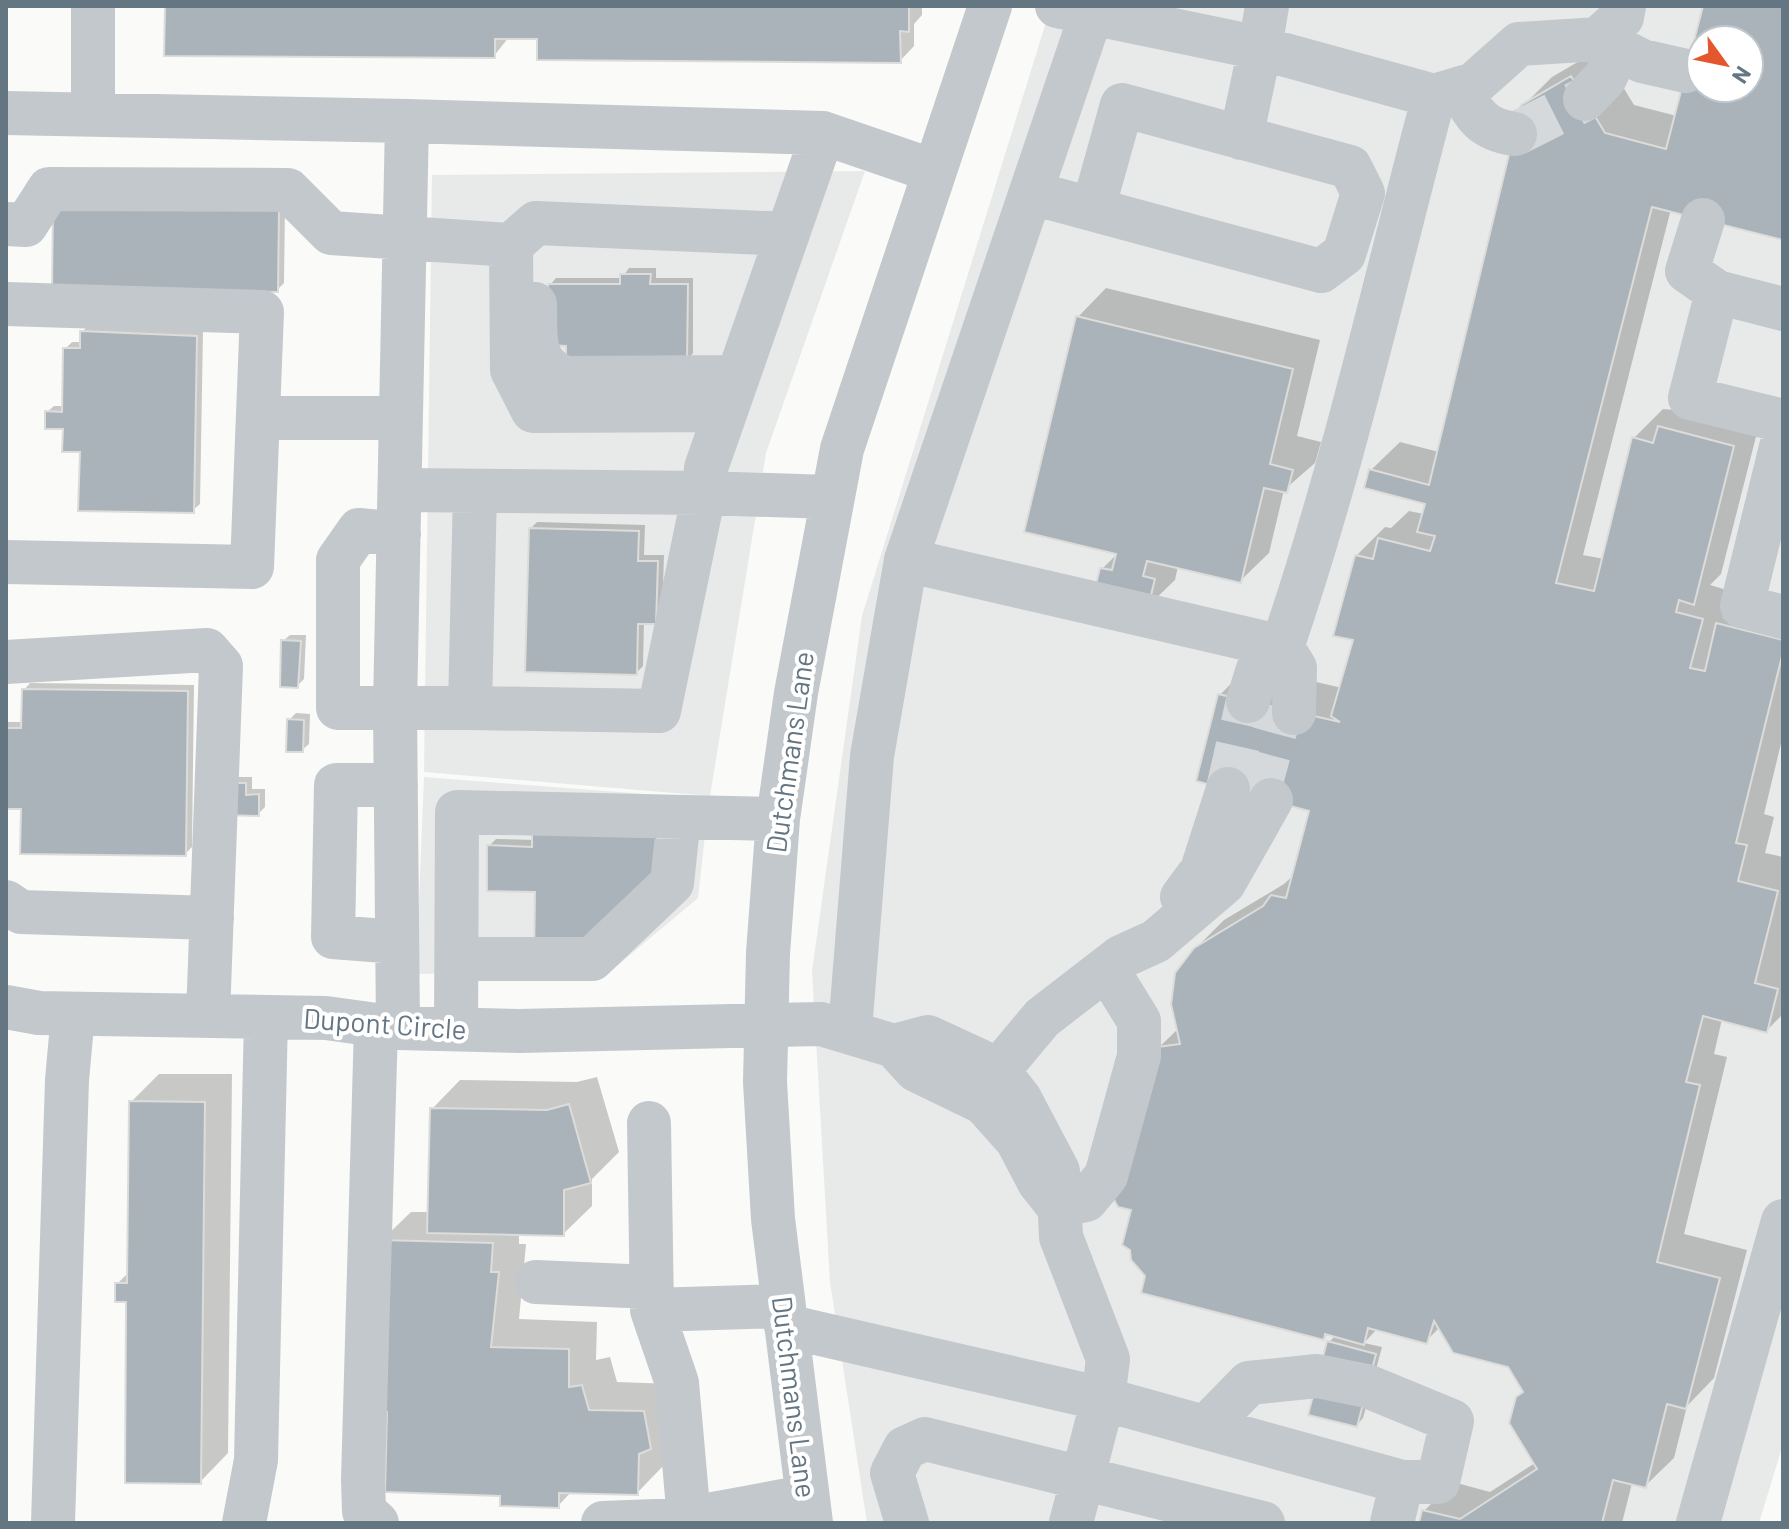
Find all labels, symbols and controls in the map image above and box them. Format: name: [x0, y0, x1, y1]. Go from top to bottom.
north arrow: [1685, 24, 1765, 104]
text: N: [1728, 62, 1758, 89]
street label: Dutchmans Lane: [758, 649, 820, 855]
street label: Dupont Circle: [302, 1000, 468, 1046]
street label: Dutchmans Lane: [766, 1294, 824, 1500]

